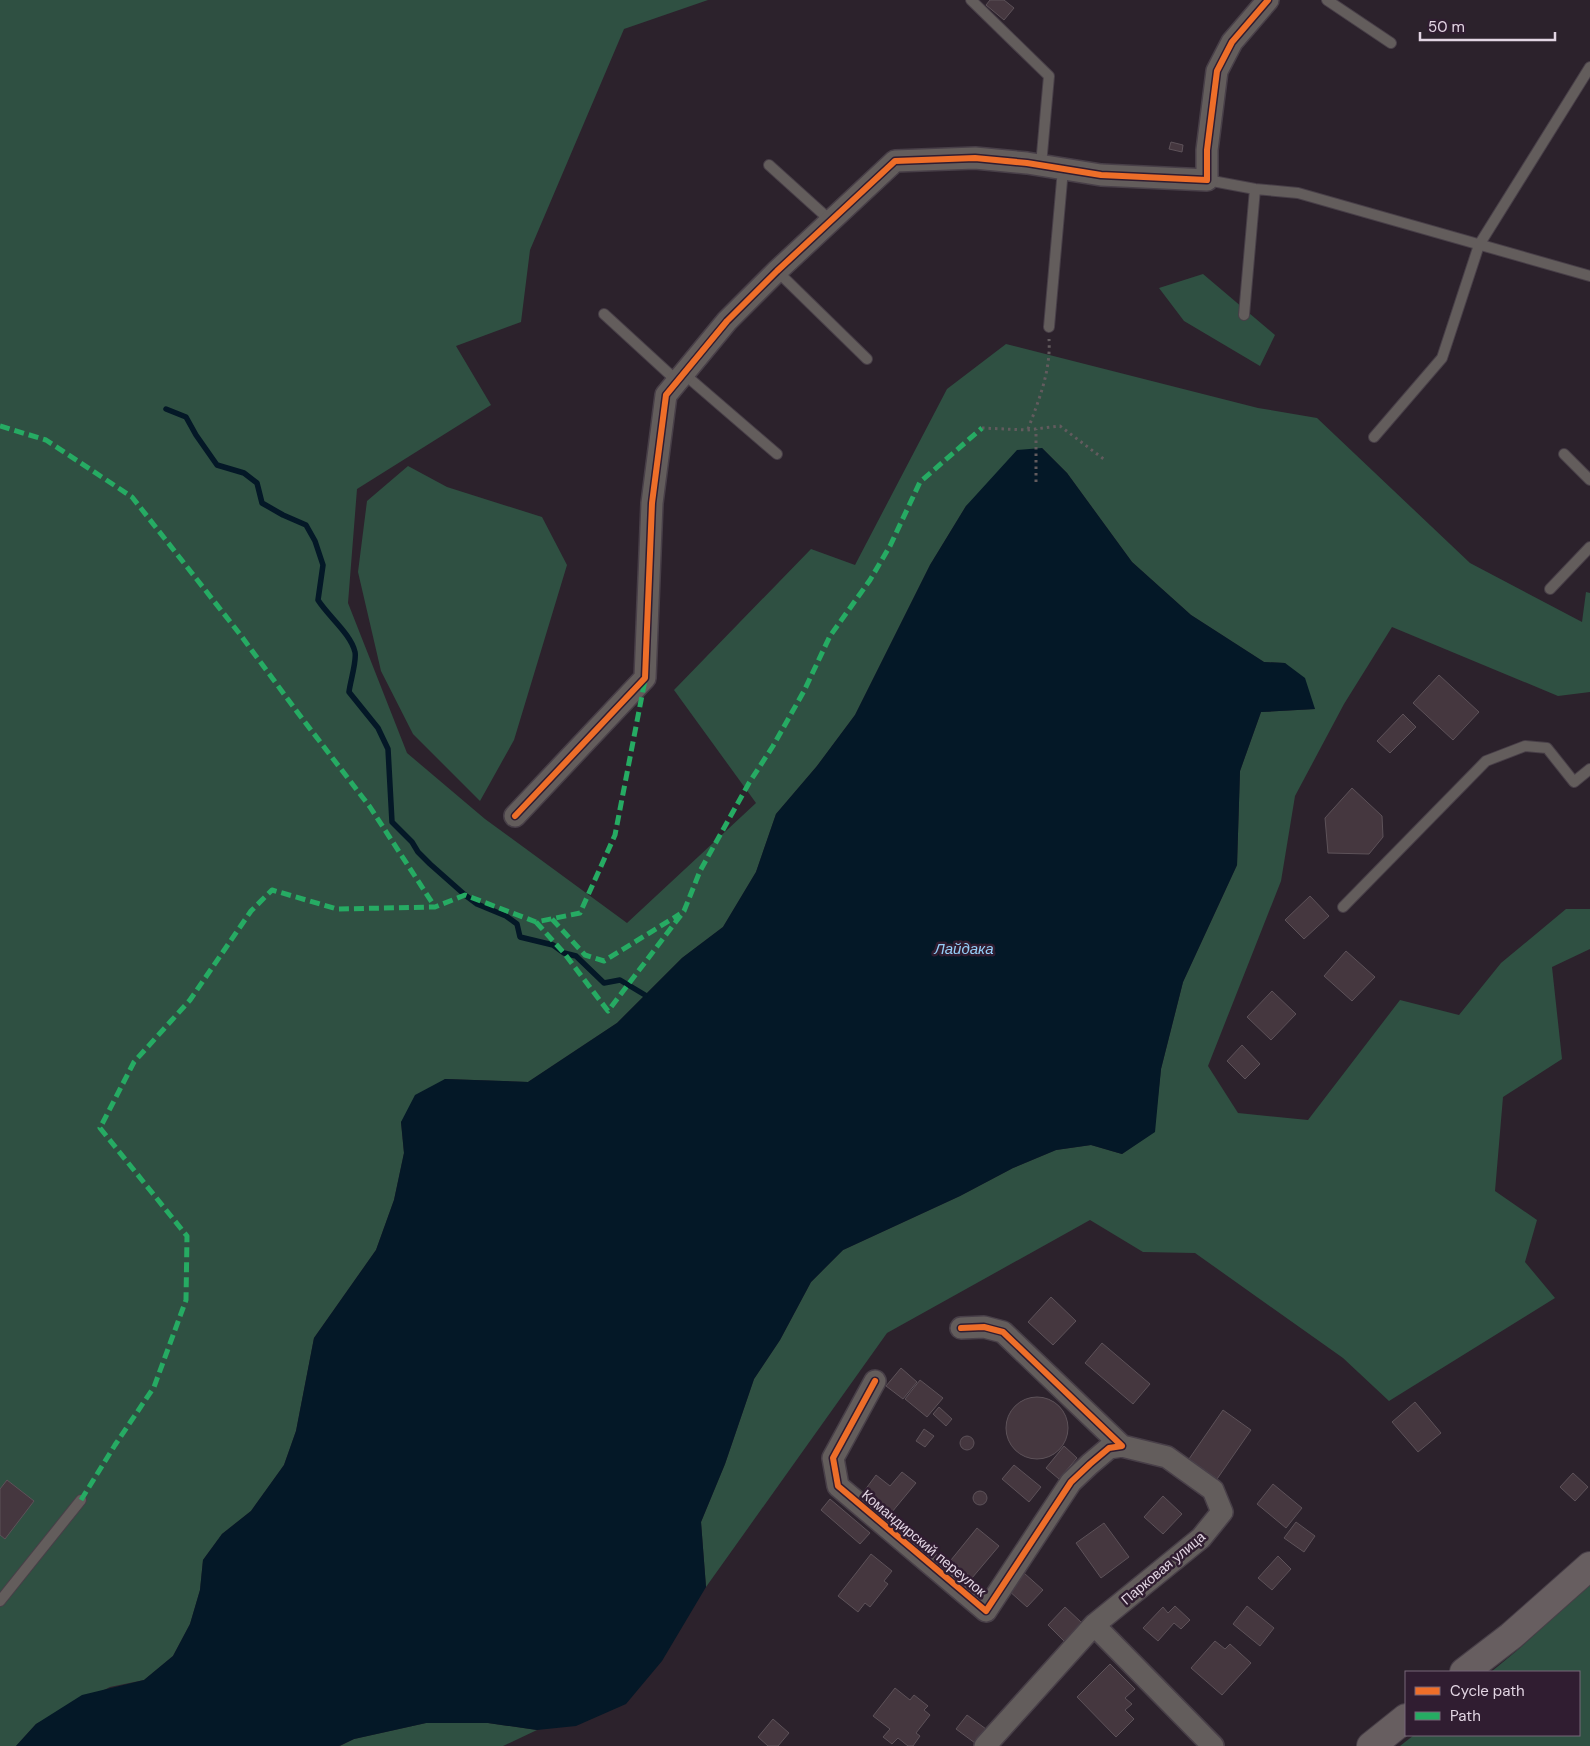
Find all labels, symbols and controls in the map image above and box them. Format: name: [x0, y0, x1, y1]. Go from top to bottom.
scale bar: [1420, 10, 1555, 42]
text: 50 m: [1428, 17, 1465, 37]
water label: Лайдака: [933, 939, 994, 959]
street label: Командирский переулок: [858, 1486, 991, 1601]
street label: Парковая улица: [1117, 1527, 1209, 1609]
legend: [1405, 1671, 1580, 1736]
text: Cycle path: [1450, 1681, 1525, 1701]
text: Path: [1450, 1706, 1481, 1726]

